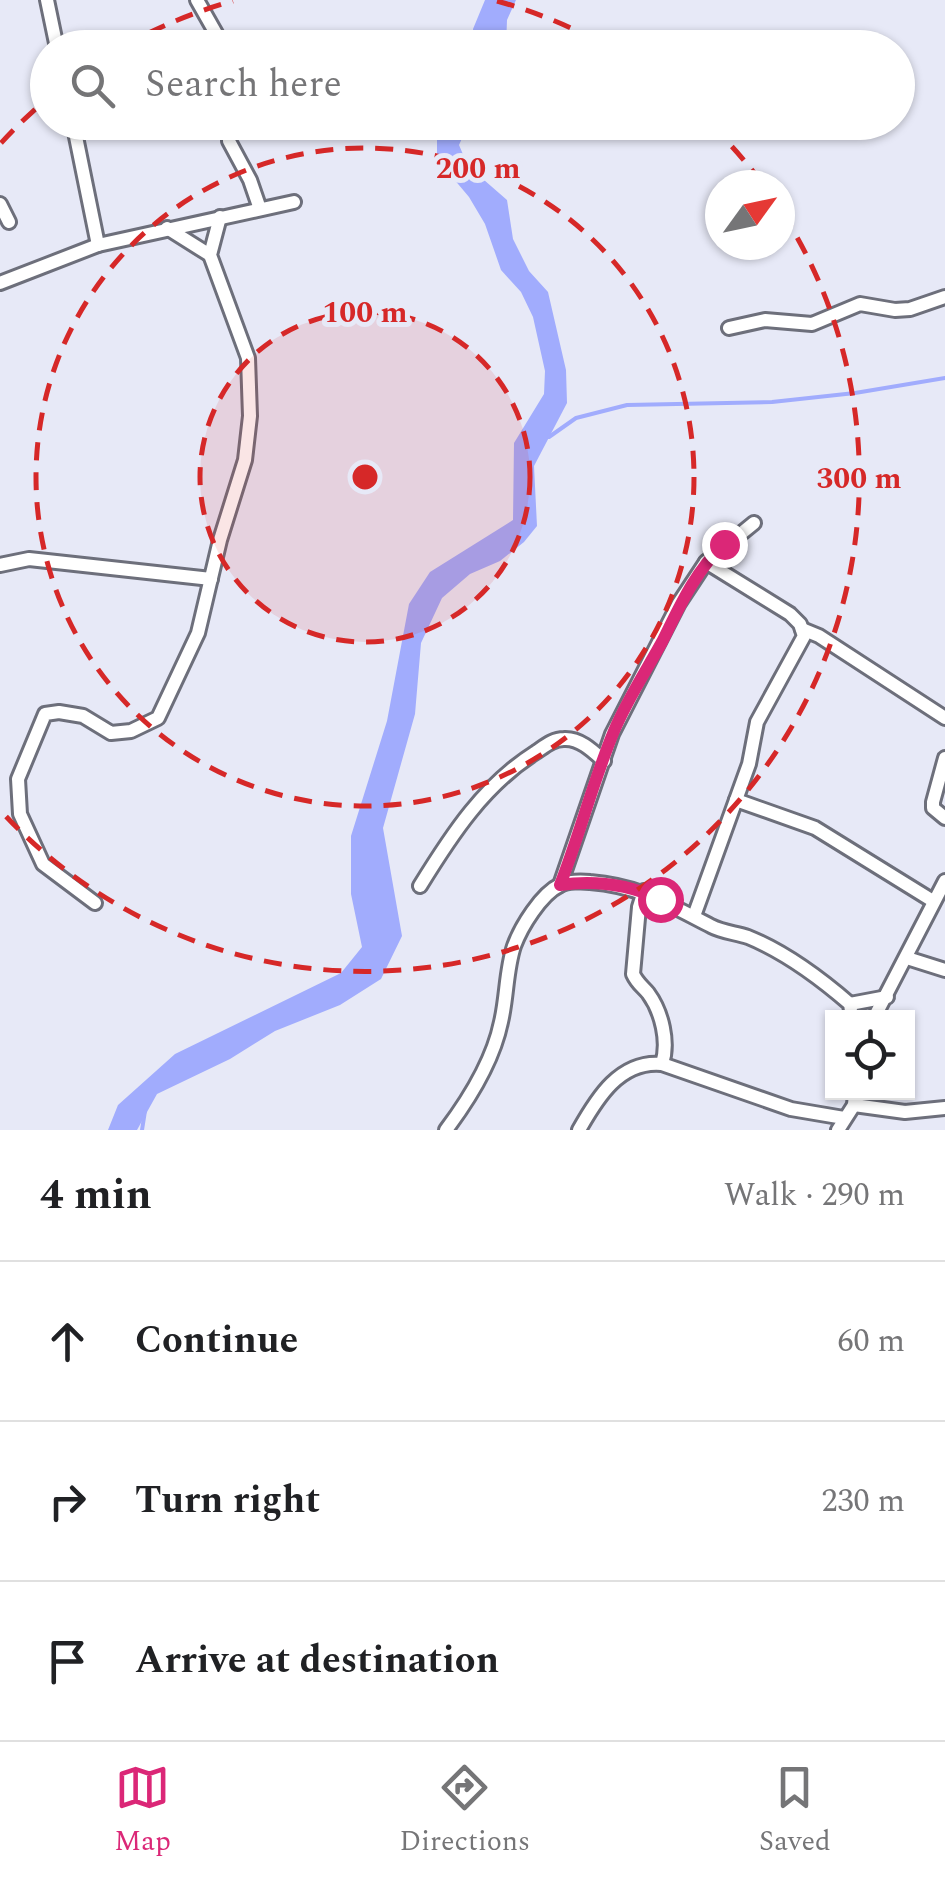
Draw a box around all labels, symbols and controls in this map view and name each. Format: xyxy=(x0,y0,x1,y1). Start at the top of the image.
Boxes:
search box xyxy=(30,30,915,140)
text: Search here xyxy=(145,56,342,114)
icon: search xyxy=(65,58,120,113)
text: 200 m xyxy=(435,146,521,192)
north arrow xyxy=(705,170,795,260)
text: 100 m xyxy=(322,290,408,336)
text: 300 m xyxy=(816,456,902,502)
centre of rings xyxy=(347,459,383,495)
route end xyxy=(702,522,748,568)
route start xyxy=(638,877,684,923)
map controls xyxy=(825,1010,915,1100)
button: locate xyxy=(825,1010,915,1100)
text: 4 min xyxy=(40,1164,152,1227)
text: Walk · 290 m xyxy=(724,1171,905,1220)
text: Continue xyxy=(135,1312,298,1370)
icon: ahead xyxy=(40,1314,95,1369)
text: 60 m xyxy=(837,1317,905,1366)
text: Turn right xyxy=(135,1472,320,1530)
icon: right xyxy=(40,1474,95,1529)
text: 230 m xyxy=(821,1477,905,1526)
text: Arrive at destination xyxy=(135,1632,499,1690)
icon: arrive xyxy=(40,1634,95,1689)
tab: Map xyxy=(114,1760,171,1863)
tab: Directions xyxy=(399,1760,530,1863)
tab: Saved xyxy=(759,1760,831,1863)

